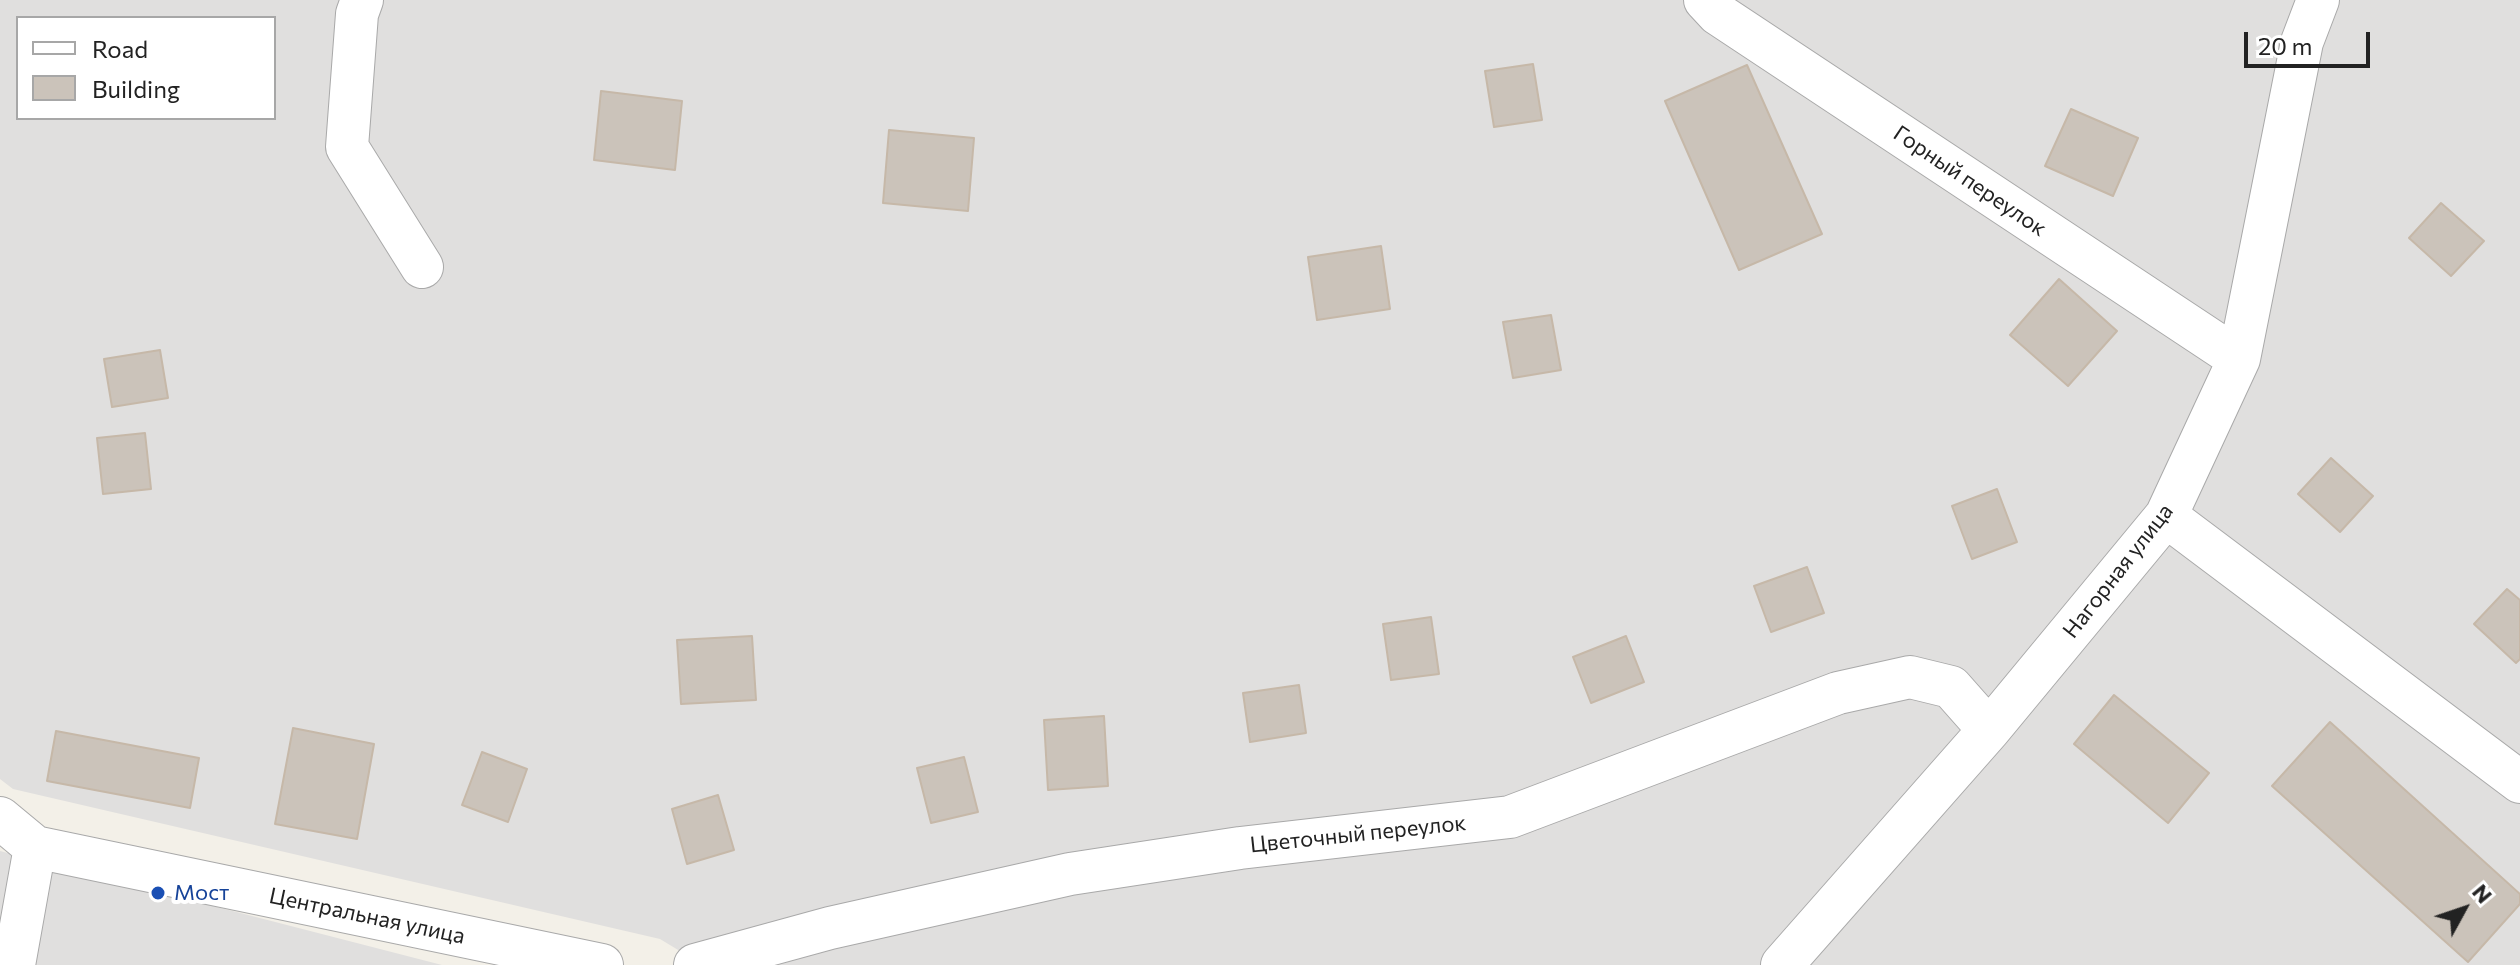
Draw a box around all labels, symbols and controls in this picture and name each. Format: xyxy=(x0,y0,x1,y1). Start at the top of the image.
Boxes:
legend xyxy=(16,16,276,120)
scale bar xyxy=(2248,16,2374,66)
text: 20 m xyxy=(2258,31,2312,60)
text: Road xyxy=(92,34,148,63)
text: Building xyxy=(92,74,180,103)
street label: Горный переулок xyxy=(1889,120,2051,242)
street label: Нагорная улица xyxy=(2057,499,2179,643)
street label: Цветочный переулок xyxy=(1249,810,1467,858)
north arrow xyxy=(2424,869,2504,949)
text: N xyxy=(2467,878,2498,908)
place label: Мост xyxy=(174,880,229,906)
street label: Центральная улица xyxy=(267,882,467,950)
marker: Мост xyxy=(149,884,167,902)

